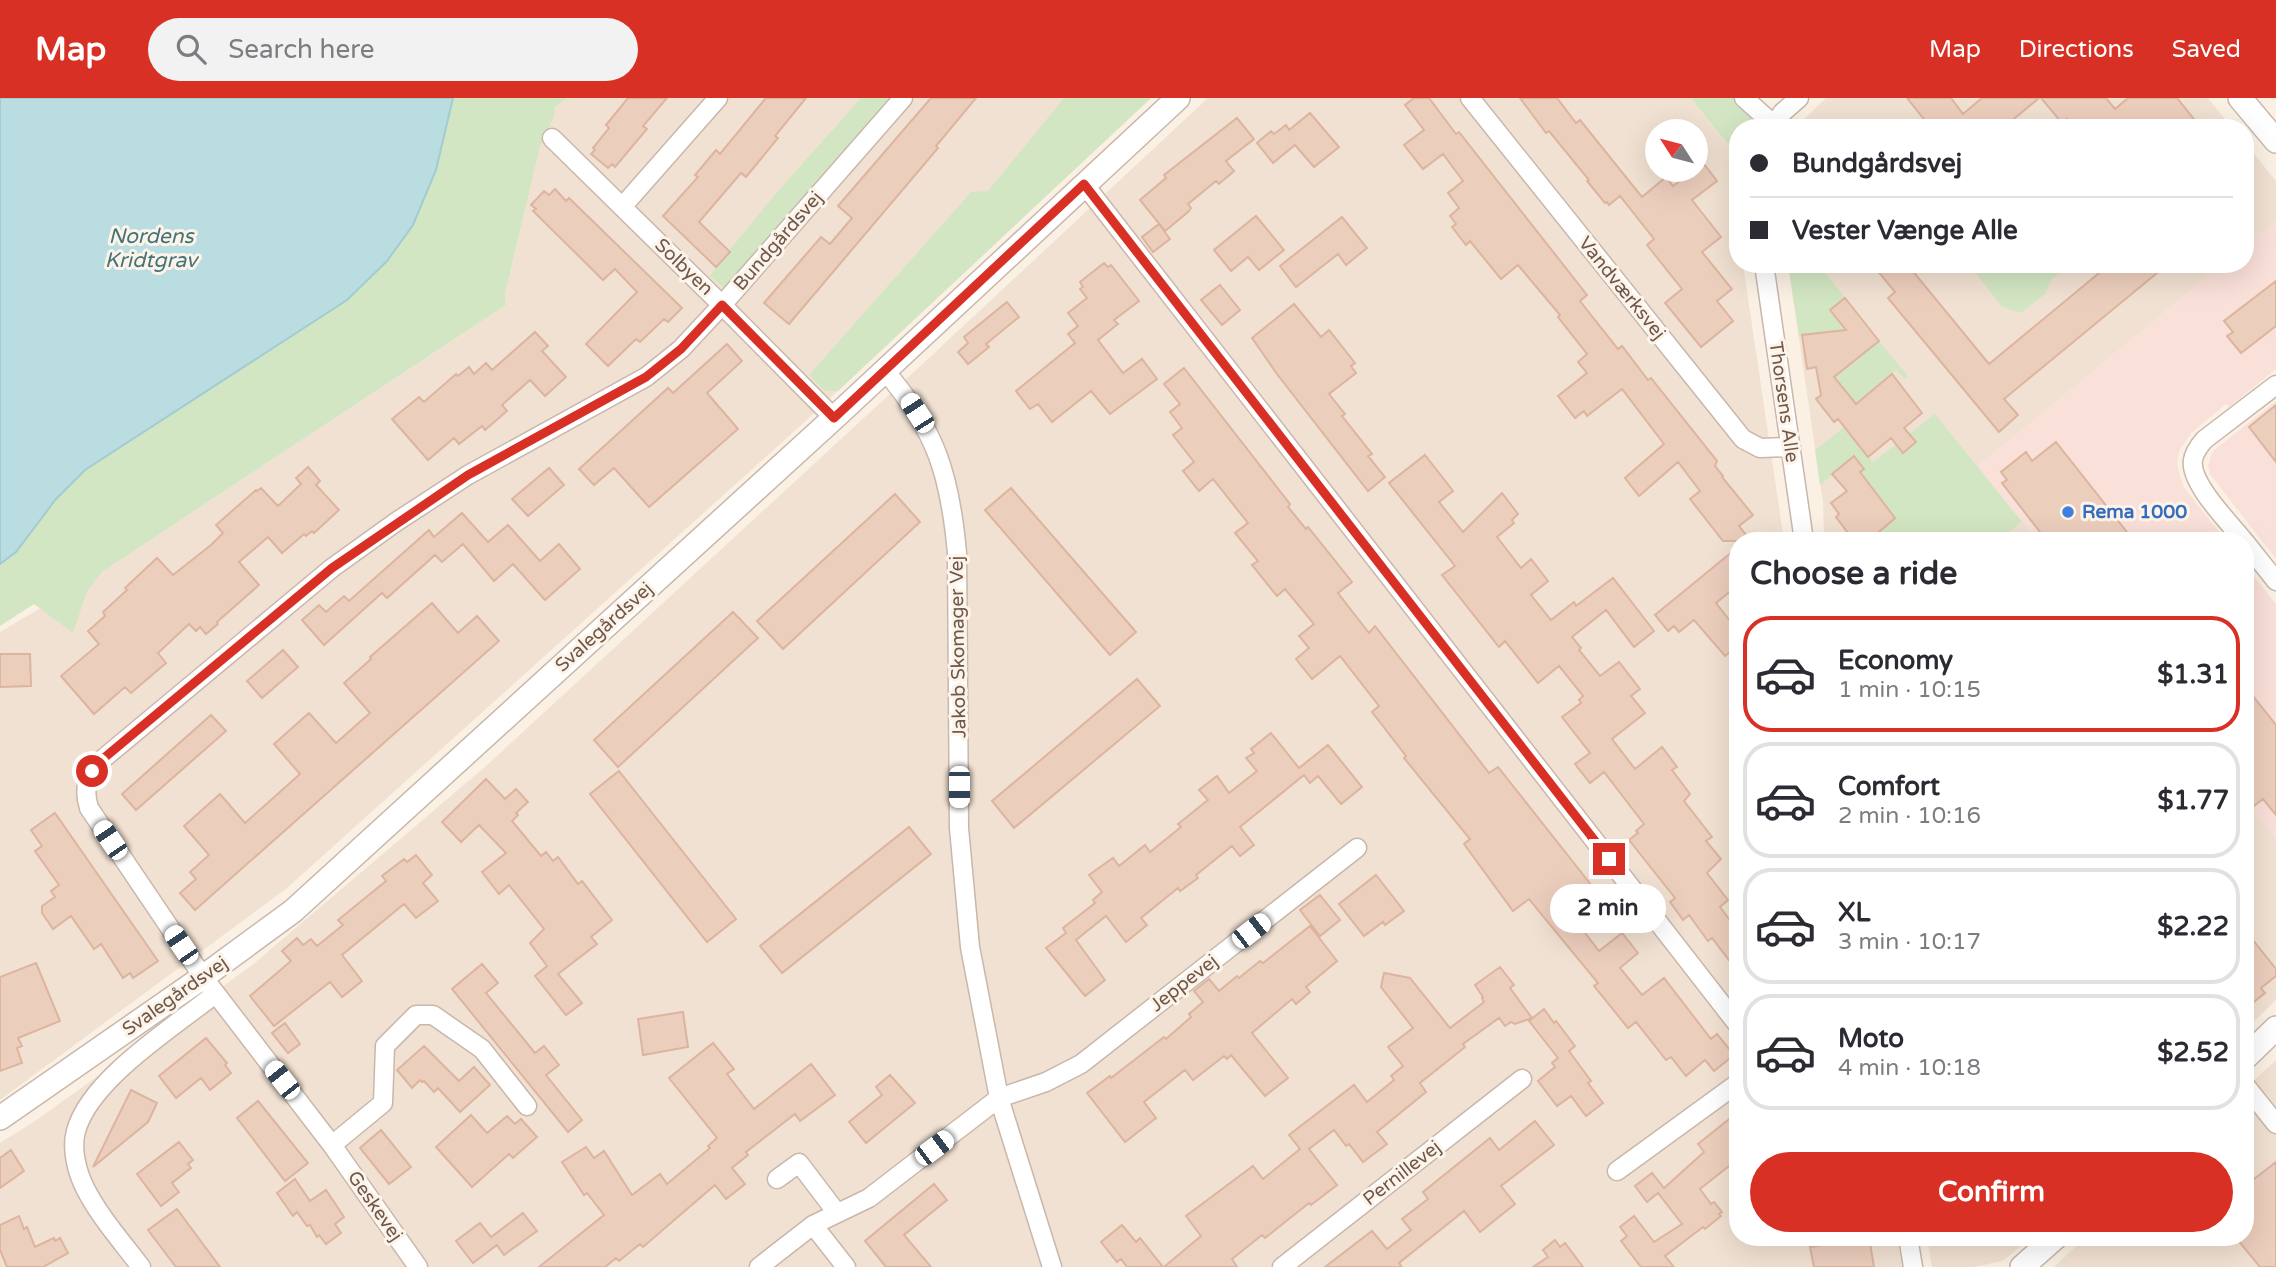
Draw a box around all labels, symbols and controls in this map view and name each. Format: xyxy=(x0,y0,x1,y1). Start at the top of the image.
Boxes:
search box xyxy=(148,18,638,81)
text: Map xyxy=(35,30,106,69)
icon: search xyxy=(172,30,210,68)
text: Search here xyxy=(228,34,374,65)
text: Map xyxy=(1929,35,1981,64)
text: Directions xyxy=(2019,35,2134,64)
text: Saved xyxy=(2172,35,2241,64)
north arrow xyxy=(1645,119,1708,182)
map controls xyxy=(1645,119,1708,182)
text: Bundgårdsvej xyxy=(1792,148,1962,179)
street label: Bundgårdsvej xyxy=(729,187,827,295)
text: Vester Vænge Alle xyxy=(1792,215,2018,246)
water label: Nordens Kridtgrav xyxy=(105,224,200,273)
street label: Vandværksvej xyxy=(1574,232,1670,344)
street label: Solbyen xyxy=(650,234,718,300)
street label: Thorsens Alle xyxy=(1765,340,1803,464)
car xyxy=(897,390,938,436)
place label: Rema 1000 xyxy=(2082,501,2187,523)
marker: Rema 1000 xyxy=(2060,504,2076,520)
text: Choose a ride xyxy=(1750,555,1957,593)
street label: Jakob Skomager Vej xyxy=(945,556,971,738)
street label: Svalegårdsvej xyxy=(551,578,657,676)
icon: car xyxy=(1754,643,1817,706)
text: Economy xyxy=(1838,645,1953,676)
text: $1.31 xyxy=(2157,659,2229,690)
text: 1 min · 10:15 xyxy=(1838,676,1981,704)
route start xyxy=(76,755,108,787)
car xyxy=(949,766,970,808)
icon: car xyxy=(1754,769,1817,832)
text: Comfort xyxy=(1838,771,1940,802)
text: $1.77 xyxy=(2157,785,2229,816)
text: 2 min · 10:16 xyxy=(1838,802,1981,830)
car xyxy=(90,817,131,863)
route end xyxy=(1593,843,1625,875)
callout: 2 min xyxy=(1551,884,1667,932)
text: 2 min xyxy=(1577,894,1639,922)
icon: car xyxy=(1754,895,1817,958)
text: XL xyxy=(1838,897,1870,928)
car xyxy=(1228,910,1275,952)
text: $2.22 xyxy=(2157,911,2229,942)
car xyxy=(161,922,202,968)
text: 3 min · 10:17 xyxy=(1838,928,1981,956)
street label: Jeppevej xyxy=(1146,950,1222,1016)
street label: Svalegårdsvej xyxy=(118,952,232,1040)
icon: car xyxy=(1754,1021,1817,1084)
text: Moto xyxy=(1838,1023,1904,1054)
text: $2.52 xyxy=(2157,1037,2229,1068)
text: 4 min · 10:18 xyxy=(1838,1054,1981,1082)
car xyxy=(261,1057,304,1103)
car xyxy=(911,1127,958,1169)
street label: Pernillevej xyxy=(1359,1136,1445,1210)
button: Confirm xyxy=(1750,1152,2233,1232)
street label: Geskevej xyxy=(343,1167,407,1245)

